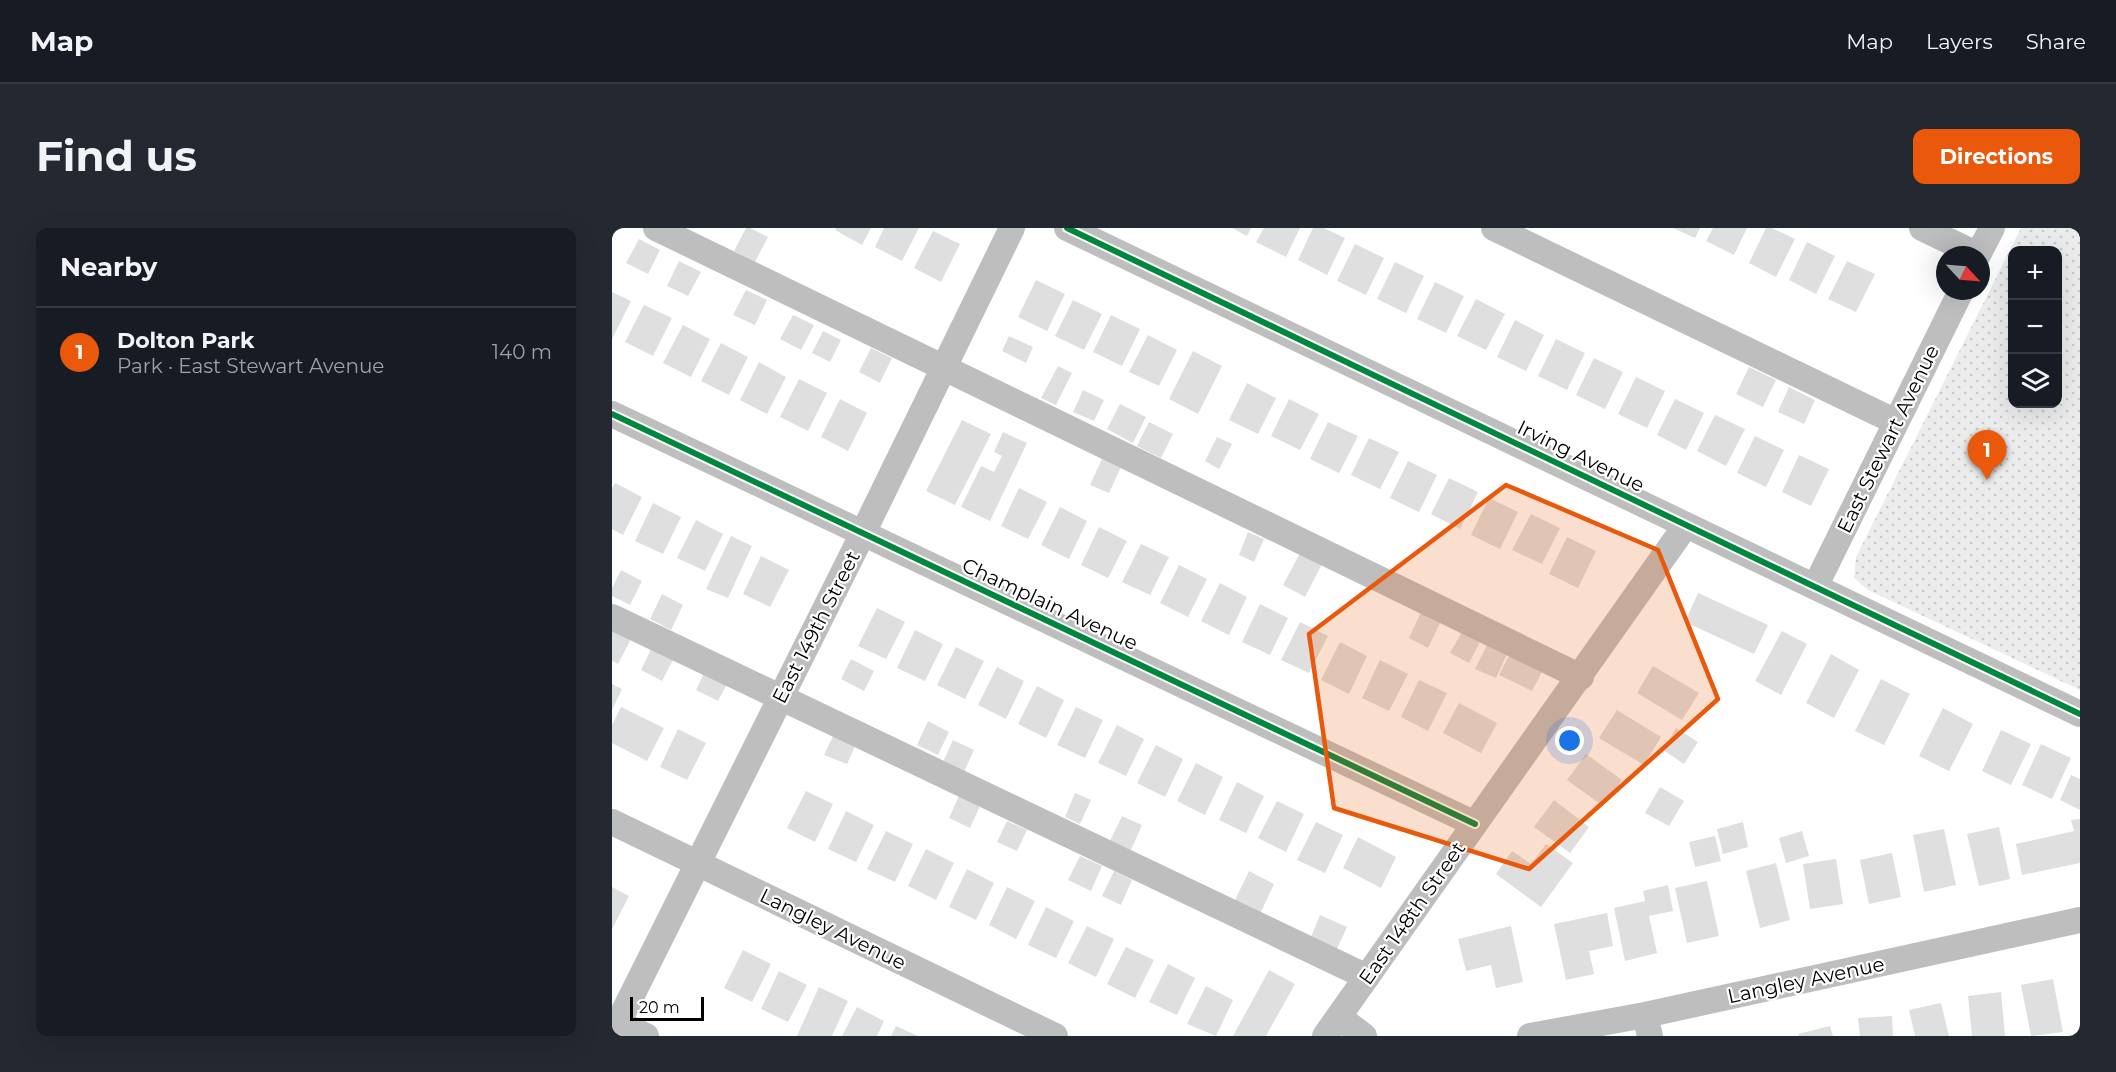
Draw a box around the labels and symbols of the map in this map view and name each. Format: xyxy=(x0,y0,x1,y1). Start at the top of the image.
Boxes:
north arrow xyxy=(1936,246,1990,300)
street label: East Stewart Avenue xyxy=(1832,341,1944,537)
street label: Irving Avenue xyxy=(1513,415,1649,497)
pin: 1 xyxy=(1968,430,2006,480)
street label: East 149th Street xyxy=(767,547,865,707)
street label: Champlain Avenue xyxy=(958,553,1142,655)
your location xyxy=(1555,726,1584,755)
street label: East 148th Street xyxy=(1354,837,1470,989)
street label: Langley Avenue xyxy=(756,883,910,975)
street label: Langley Avenue xyxy=(1725,952,1887,1008)
scale bar xyxy=(630,994,704,1022)

